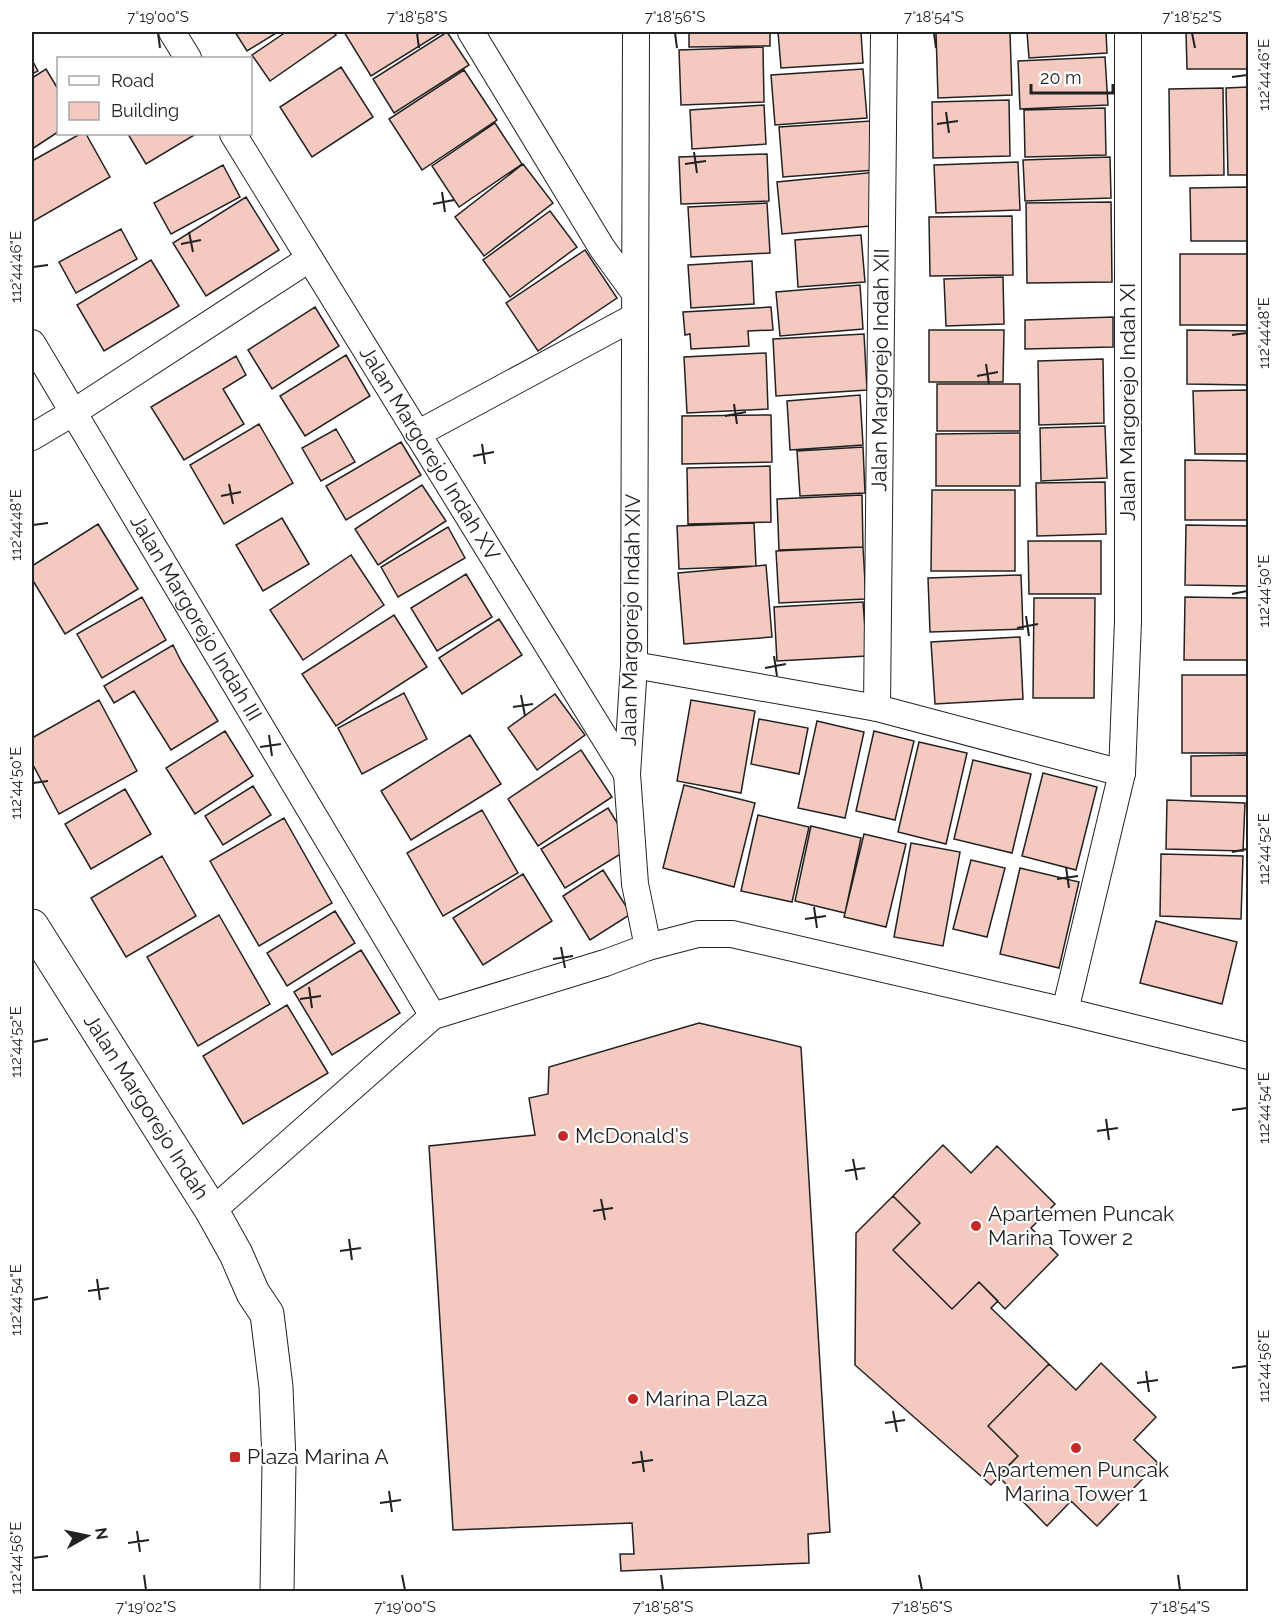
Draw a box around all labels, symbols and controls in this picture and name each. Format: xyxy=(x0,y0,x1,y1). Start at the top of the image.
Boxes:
text: 7°19'00"S xyxy=(127,8,189,26)
text: 7°18'58"S xyxy=(387,8,447,26)
text: 7°18'56"S xyxy=(645,8,705,26)
text: 7°18'54"S xyxy=(904,8,964,26)
text: 7°18'52"S xyxy=(1162,8,1222,26)
text: 112°44'46"E xyxy=(1255,39,1273,111)
legend xyxy=(57,57,252,135)
scale bar xyxy=(1031,57,1114,95)
text: 20 m xyxy=(1040,67,1082,88)
text: Road xyxy=(111,70,154,91)
text: Building xyxy=(111,100,179,121)
text: 112°44'46"E xyxy=(7,231,25,303)
street label: Jalan Margorejo Indah XII xyxy=(866,248,894,492)
street label: Jalan Margorejo Indah XI xyxy=(1115,283,1140,521)
text: 112°44'48"E xyxy=(1255,297,1273,369)
street label: Jalan Margorejo Indah XV xyxy=(355,341,506,565)
text: 112°44'48"E xyxy=(7,489,25,561)
street label: Jalan Margorejo Indah XIV xyxy=(616,494,645,746)
street label: Jalan Margorejo Indah III xyxy=(125,510,267,725)
text: 112°44'50"E xyxy=(1255,555,1273,627)
text: 112°44'50"E xyxy=(7,747,25,819)
text: 112°44'52"E xyxy=(1255,813,1273,885)
text: 112°44'52"E xyxy=(7,1006,25,1078)
street label: Jalan Margorejo Indah xyxy=(79,1009,215,1204)
text: 112°44'54"E xyxy=(1255,1072,1273,1144)
place label: McDonald's xyxy=(575,1123,689,1148)
marker: McDonald's xyxy=(556,1129,570,1143)
place label: Apartemen Puncak Marina Tower 2 xyxy=(988,1201,1174,1250)
marker: Apartemen Puncak Marina Tower 2 xyxy=(969,1219,983,1233)
text: 112°44'54"E xyxy=(7,1264,25,1336)
text: 112°44'56"E xyxy=(1255,1330,1273,1402)
place label: Marina Plaza xyxy=(645,1386,768,1411)
marker: Marina Plaza xyxy=(626,1392,640,1406)
marker: Apartemen Puncak Marina Tower 1 xyxy=(1069,1441,1083,1455)
place label: Plaza Marina A xyxy=(247,1444,389,1469)
marker: Plaza Marina A xyxy=(228,1450,242,1464)
place label: Apartemen Puncak Marina Tower 1 xyxy=(983,1457,1169,1506)
north arrow xyxy=(57,1506,117,1566)
text: 112°44'56"E xyxy=(7,1522,25,1594)
text: N xyxy=(91,1526,112,1541)
text: 7°19'02"S xyxy=(116,1598,176,1616)
text: 7°19'00"S xyxy=(374,1598,436,1616)
text: 7°18'58"S xyxy=(633,1598,693,1616)
text: 7°18'56"S xyxy=(892,1598,952,1616)
text: 7°18'54"S xyxy=(1150,1598,1210,1616)

